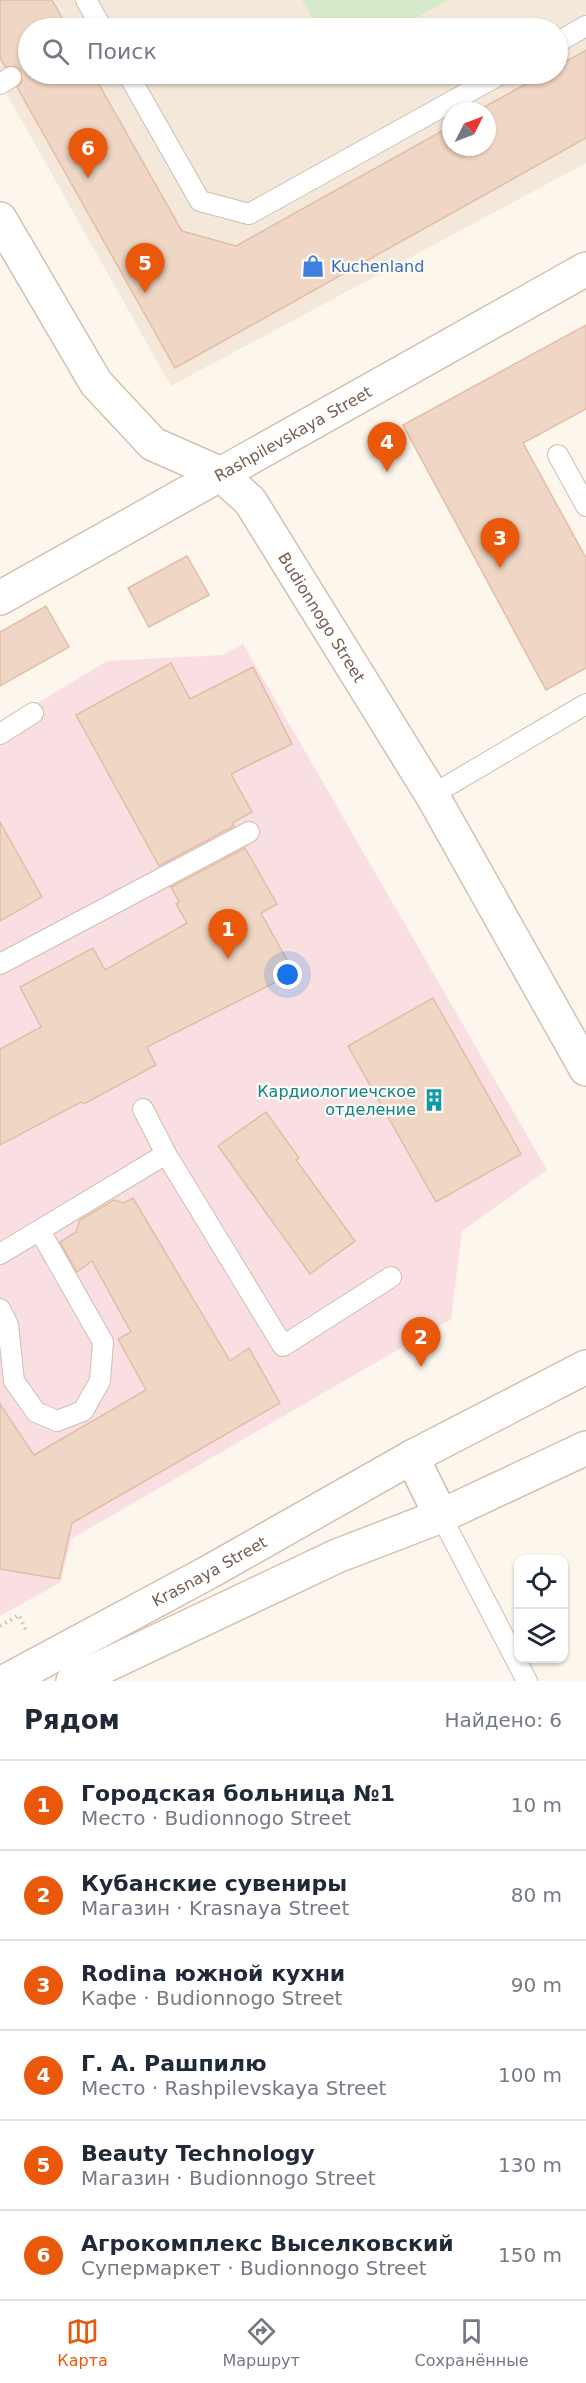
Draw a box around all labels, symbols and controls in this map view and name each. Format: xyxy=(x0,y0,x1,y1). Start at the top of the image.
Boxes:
search box xyxy=(18,18,568,84)
icon: search xyxy=(39,35,72,68)
text: Поиск xyxy=(87,39,157,64)
north arrow xyxy=(442,102,496,156)
pin: 6 xyxy=(68,128,107,178)
pin: 5 xyxy=(126,244,164,293)
shop icon: Kuchenland xyxy=(300,253,326,279)
place label: Kuchenland xyxy=(331,257,424,276)
street label: Rashpilevskaya Street xyxy=(211,382,375,486)
pin: 4 xyxy=(368,422,406,472)
pin: 3 xyxy=(480,518,520,568)
street label: Budionnogo Street xyxy=(274,549,369,686)
pin: 1 xyxy=(208,910,248,959)
your location xyxy=(273,960,302,989)
place label: Кардиологиечское отделение xyxy=(257,1082,416,1119)
building icon: Кардиологиечское отделение xyxy=(421,1087,447,1113)
pin: 2 xyxy=(402,1318,440,1367)
street label: Krasnaya Street xyxy=(149,1532,270,1611)
map controls xyxy=(514,1555,568,1663)
button: locate xyxy=(514,1555,568,1609)
button: layers xyxy=(514,1609,568,1663)
text: Рядом xyxy=(24,1705,120,1735)
text: Найдено: 6 xyxy=(444,1708,562,1732)
text: Городская больница №1 xyxy=(81,1781,395,1806)
text: 1 xyxy=(37,1793,50,1817)
text: 10 m xyxy=(511,1793,562,1817)
text: Место · Budionnogo Street xyxy=(81,1806,351,1830)
text: Кубанские сувениры xyxy=(81,1871,347,1896)
text: 2 xyxy=(37,1883,50,1907)
text: 80 m xyxy=(511,1883,562,1907)
text: Магазин · Krasnaya Street xyxy=(81,1896,349,1920)
text: Rodina южной кухни xyxy=(81,1961,345,1986)
text: 3 xyxy=(37,1973,50,1997)
text: 90 m xyxy=(511,1973,562,1997)
text: Кафе · Budionnogo Street xyxy=(81,1986,342,2010)
text: Г. А. Рашпилю xyxy=(81,2051,267,2076)
text: 4 xyxy=(37,2063,50,2087)
text: 100 m xyxy=(498,2063,562,2087)
text: Место · Rashpilevskaya Street xyxy=(81,2076,386,2100)
text: Beauty Technology xyxy=(81,2141,315,2166)
text: 5 xyxy=(37,2153,50,2177)
text: 130 m xyxy=(498,2153,562,2177)
text: Магазин · Budionnogo Street xyxy=(81,2166,376,2190)
text: Агрокомплекс Выселковский xyxy=(81,2231,454,2256)
text: 6 xyxy=(37,2243,50,2267)
text: 150 m xyxy=(498,2243,562,2267)
text: Супермаркет · Budionnogo Street xyxy=(81,2256,427,2280)
tab: Карта xyxy=(57,2315,108,2370)
tab: Маршрут xyxy=(222,2315,300,2370)
tab: Сохранённые xyxy=(415,2315,529,2370)

